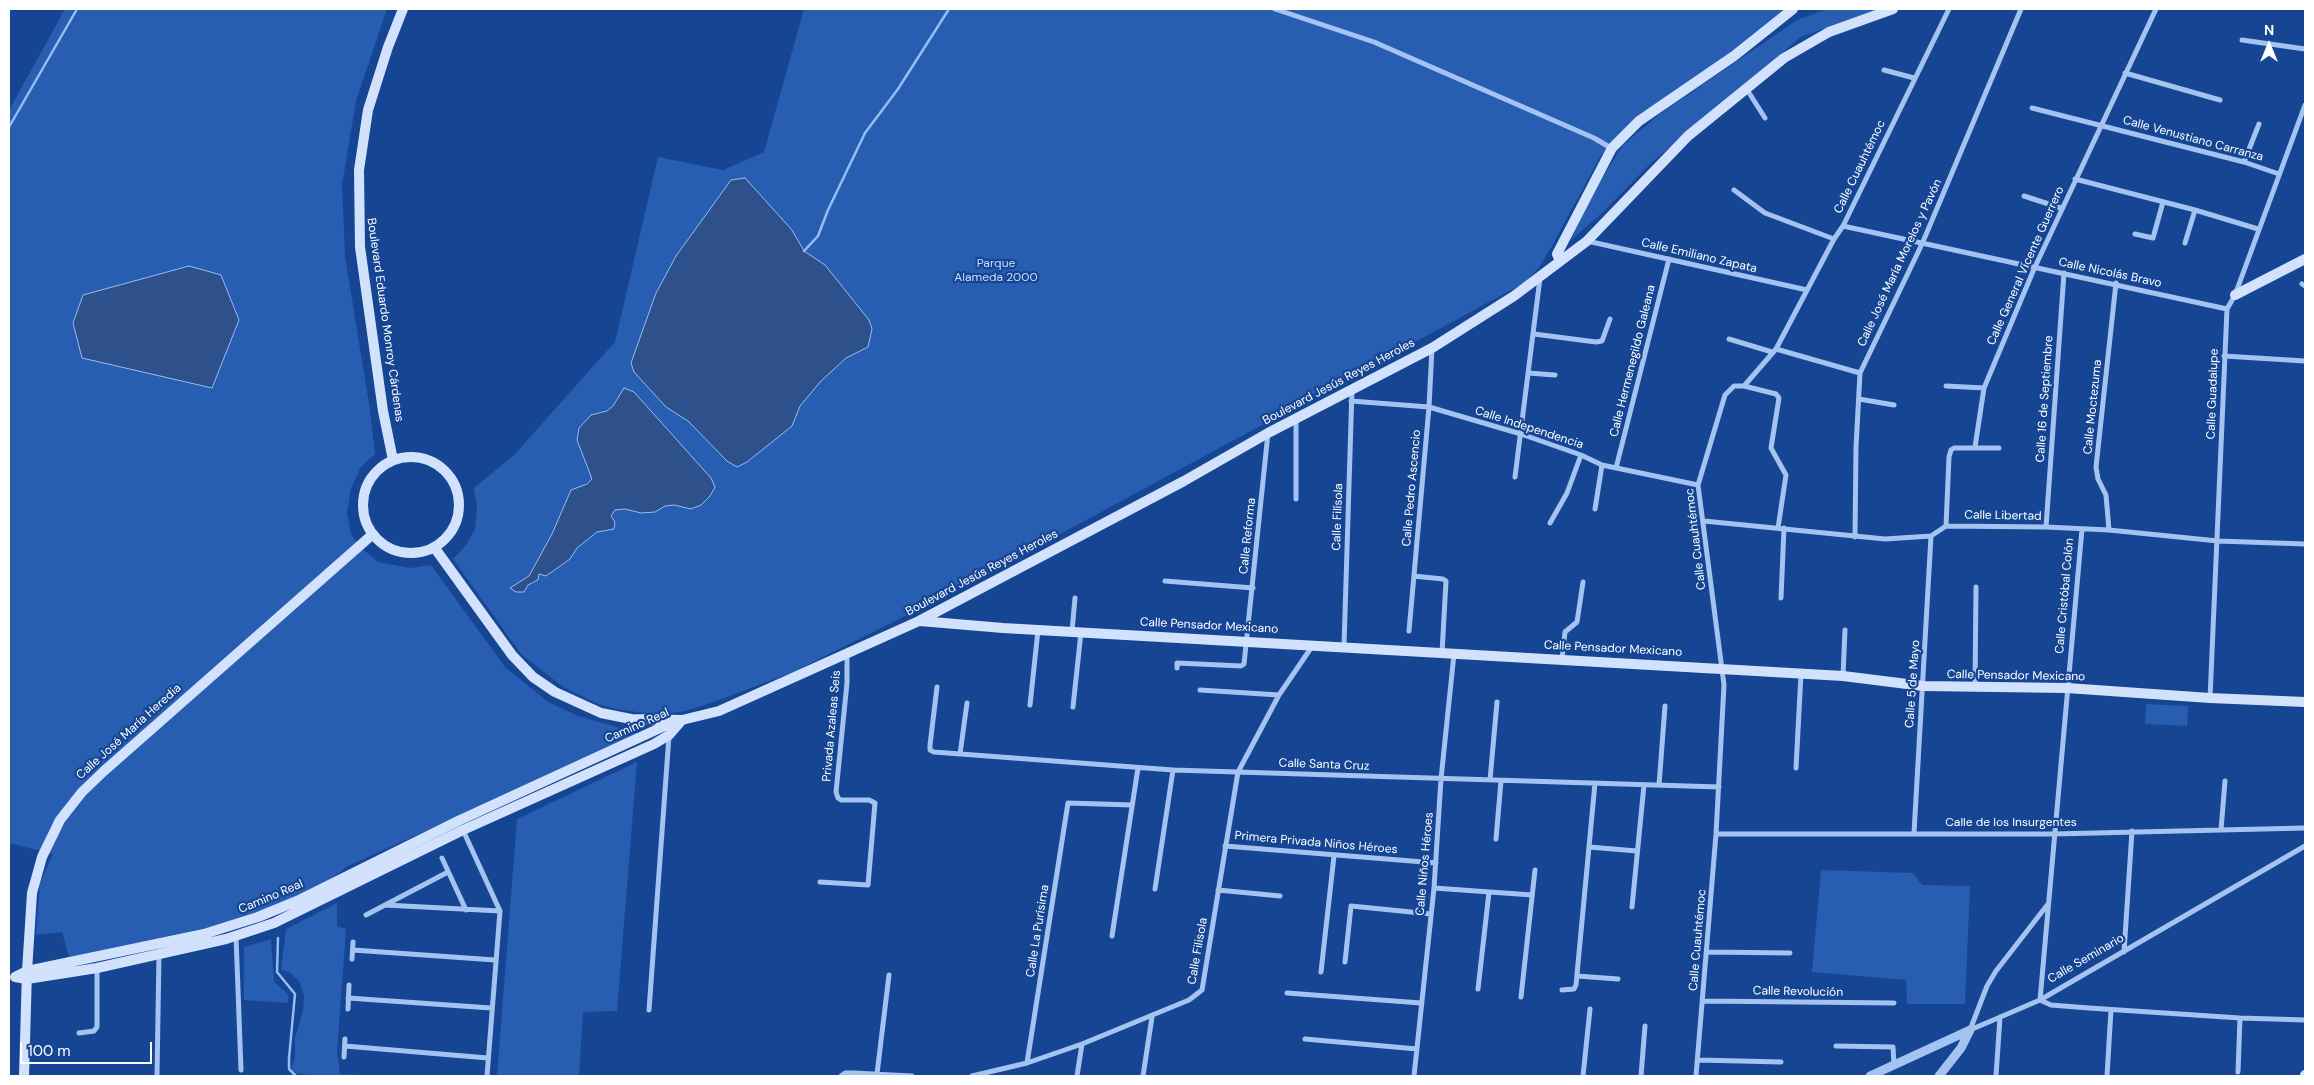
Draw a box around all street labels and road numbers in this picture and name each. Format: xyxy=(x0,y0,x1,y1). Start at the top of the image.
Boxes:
street label: Calle Venustiano Carranza xyxy=(2121,113,2265,165)
street label: Calle Cuauhtémoc xyxy=(1831,118,1889,216)
street label: Calle José María Morelos y Pavón xyxy=(1855,177,1945,349)
street label: Calle General Vicente Guerrero xyxy=(1984,184,2068,348)
street label: Boulevard Eduardo Monroy Cárdenas xyxy=(364,217,406,423)
street label: Calle Emiliano Zapata xyxy=(1640,236,1758,276)
street label: Calle Nicolás Bravo xyxy=(2057,255,2163,291)
street label: Calle Hermenegildo Galeana xyxy=(1607,283,1659,439)
street label: Calle 16 de Septiembre xyxy=(2033,335,2057,463)
street label: Boulevard Jesús Reyes Heroles xyxy=(1260,336,1418,428)
street label: Calle Guadalupe xyxy=(2204,348,2222,440)
street label: Calle Moctezuma xyxy=(2081,359,2105,455)
street label: Calle Independencia xyxy=(1473,404,1585,452)
street label: Calle Pedro Ascencio xyxy=(1400,429,1424,547)
street label: Calle Filísola xyxy=(1330,483,1346,551)
street label: Calle Cuauhtémoc xyxy=(1683,487,1709,591)
street label: Calle Reforma xyxy=(1237,497,1259,575)
street label: Calle Libertad xyxy=(1964,508,2042,524)
street label: Boulevard Jesús Reyes Heroles xyxy=(903,527,1061,619)
street label: Calle Cristóbal Colón xyxy=(2053,538,2077,654)
street label: Calle Pensador Mexicano xyxy=(1139,615,1279,637)
street label: Calle Pensador Mexicano xyxy=(1543,638,1683,660)
street label: Calle 5 de Mayo xyxy=(1903,640,1923,728)
street label: Calle Pensador Mexicano xyxy=(1947,668,2085,684)
street label: Privada Azaleas Seis xyxy=(820,670,844,782)
street label: Calle José María Heredia xyxy=(74,681,184,783)
street label: Camino Real xyxy=(603,705,671,747)
street label: Calle Santa Cruz xyxy=(1278,756,1370,774)
street label: Calle Niños Héroes xyxy=(1413,812,1437,916)
street label: Calle de los Insurgentes xyxy=(1945,816,2077,830)
street label: Primera Privada Niños Héroes xyxy=(1234,829,1398,857)
street label: Camino Real xyxy=(237,877,305,917)
street label: Calle La Purísima xyxy=(1024,884,1052,978)
street label: Calle Cuauhtémoc xyxy=(1686,888,1710,992)
street label: Calle Filisola xyxy=(1185,916,1211,986)
street label: Calle Seminario xyxy=(2045,931,2127,987)
street label: Calle Revolución xyxy=(1753,984,1843,1000)

